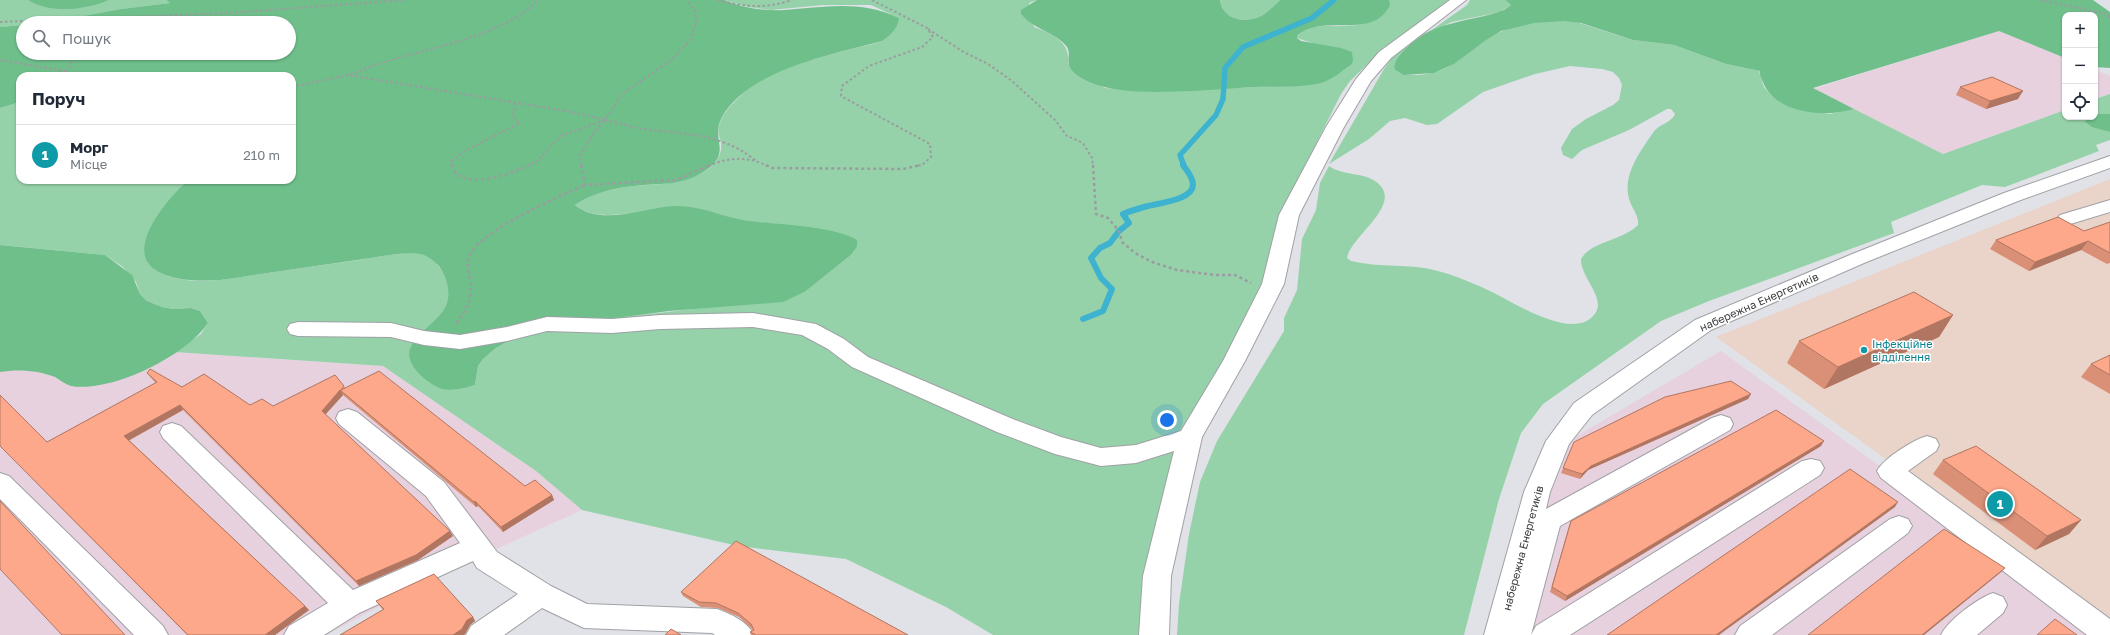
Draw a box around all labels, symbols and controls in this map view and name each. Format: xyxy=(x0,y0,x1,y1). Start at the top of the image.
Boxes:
map controls xyxy=(2062,12,2098,120)
button: + xyxy=(2062,12,2098,48)
search box xyxy=(16,16,296,60)
icon: search xyxy=(30,27,52,49)
text: Пошук xyxy=(62,29,111,47)
button: − xyxy=(2062,48,2098,84)
button: locate xyxy=(2062,84,2098,120)
text: Поруч xyxy=(32,88,85,109)
text: Морг xyxy=(70,138,108,156)
text: 1 xyxy=(42,147,48,163)
text: 210 m xyxy=(243,147,280,163)
text: Місце xyxy=(70,156,107,172)
street label: набережна Енергетиків xyxy=(1697,269,1820,334)
place label: Інфекційне відділення xyxy=(1872,337,1933,363)
marker: Інфекційне відділення xyxy=(1859,345,1869,355)
your location xyxy=(1157,410,1177,430)
street label: набережна Енергетиків xyxy=(1500,484,1545,612)
pin: 1 xyxy=(1987,489,2013,519)

